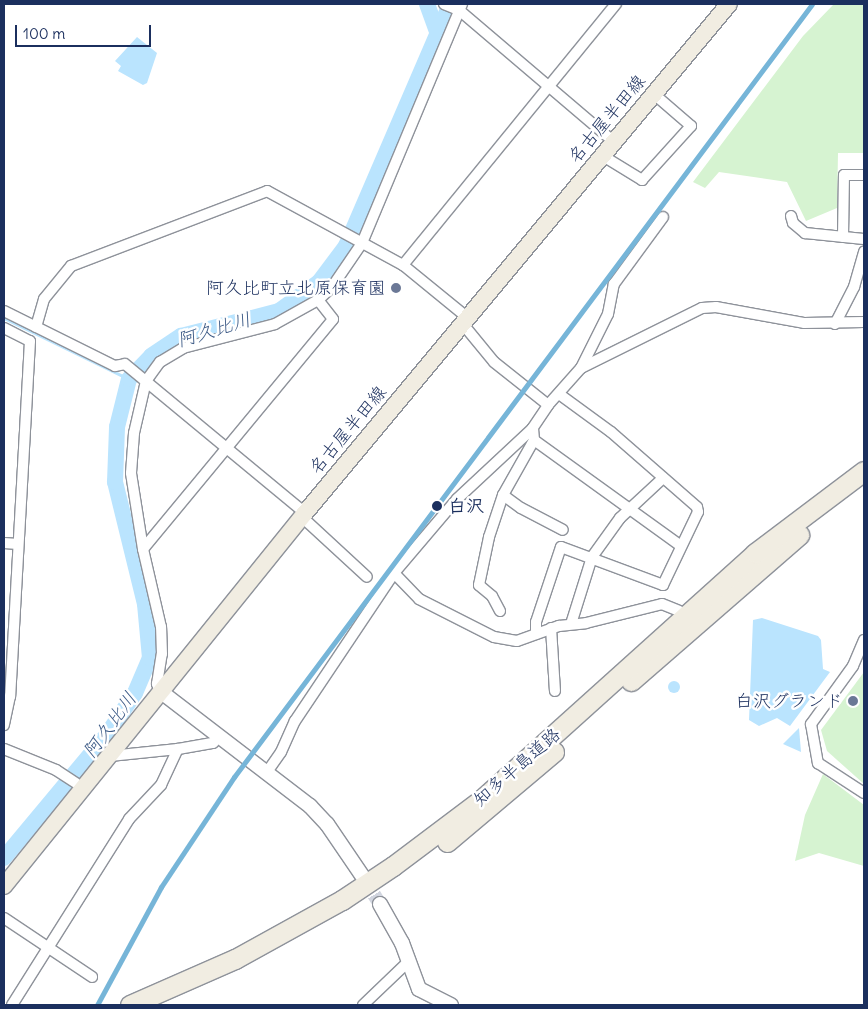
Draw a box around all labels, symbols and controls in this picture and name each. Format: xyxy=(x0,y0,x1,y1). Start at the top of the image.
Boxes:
scale bar xyxy=(18,15,154,47)
text: 100 m xyxy=(23,24,65,43)
street label: 名古屋半田線 xyxy=(564,71,650,167)
place label: 阿久比町立北原保育園 xyxy=(206,277,386,299)
marker: 阿久比町立北原保育園 xyxy=(390,282,402,294)
water label: 阿久比川 xyxy=(174,308,254,352)
street label: 名古屋半田線 xyxy=(305,382,391,478)
place label: 白沢 xyxy=(448,495,484,517)
marker: 白沢 xyxy=(430,499,444,513)
water label: 阿久比川 xyxy=(78,688,142,762)
place label: 白沢グランド xyxy=(735,690,843,712)
marker: 白沢グランド xyxy=(847,695,859,707)
street label: 知多半島道路 xyxy=(469,723,565,811)

